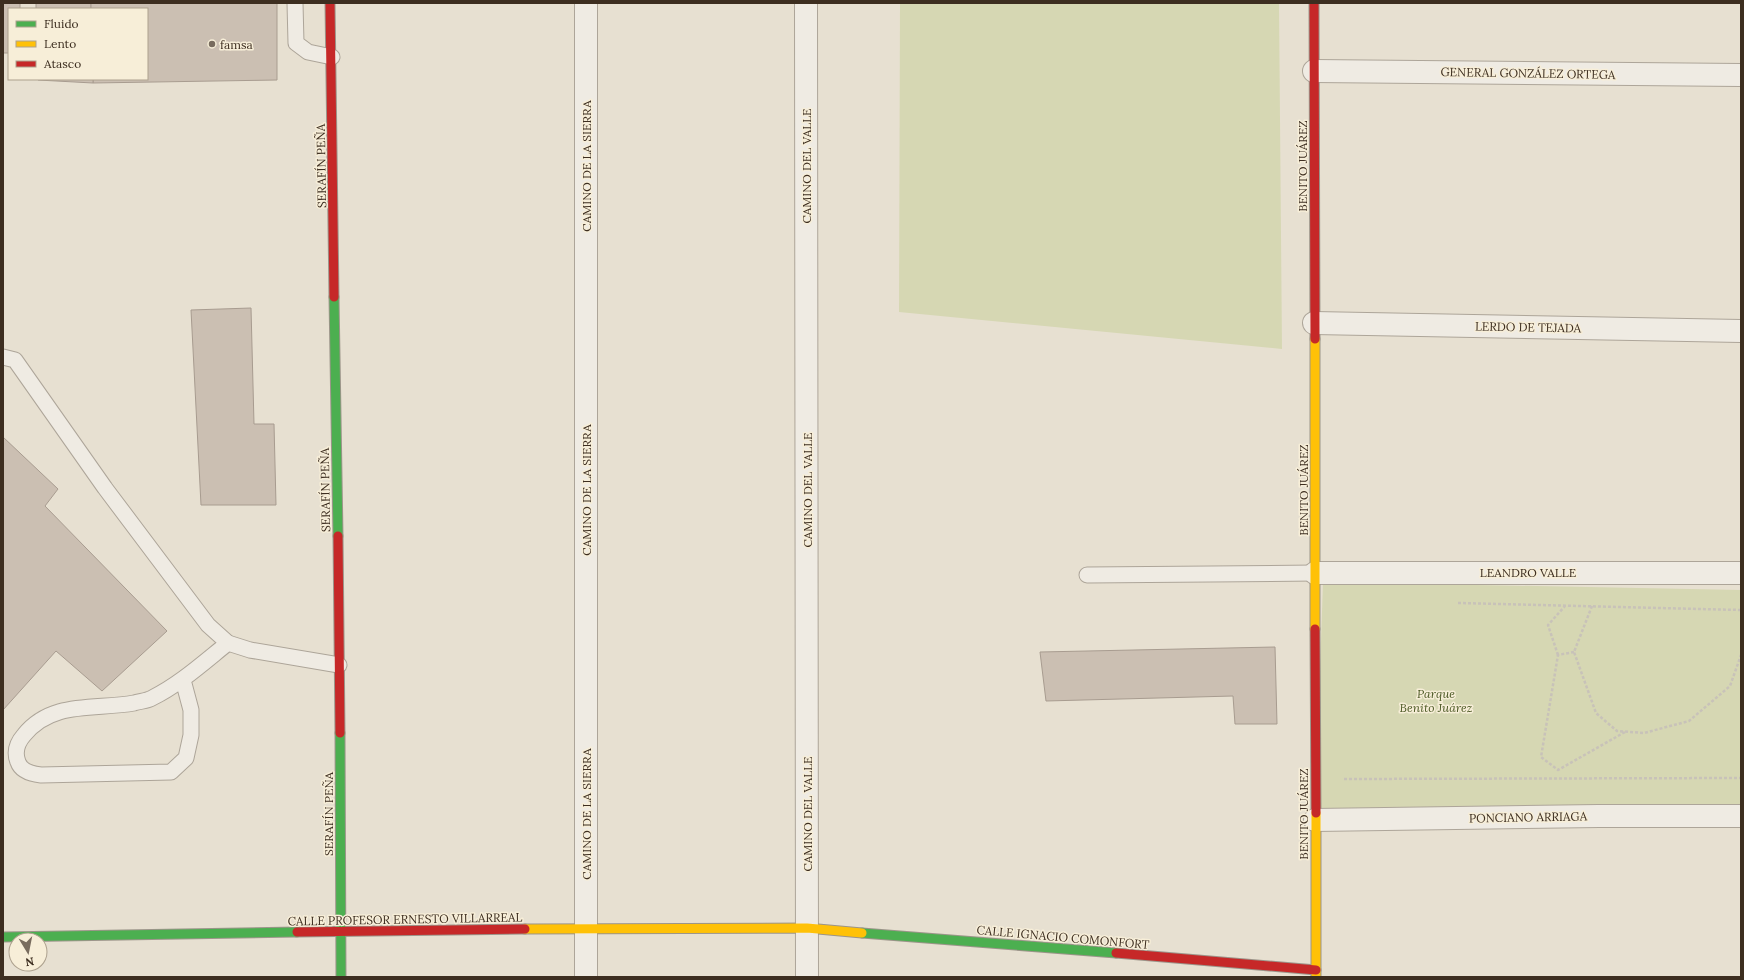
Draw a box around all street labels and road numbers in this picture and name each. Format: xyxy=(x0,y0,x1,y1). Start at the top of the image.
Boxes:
street label: GENERAL GONZÁLEZ ORTEGA xyxy=(1440,64,1616,82)
street label: CAMINO DE LA SIERRA xyxy=(579,100,594,232)
street label: CAMINO DEL VALLE xyxy=(799,108,814,224)
street label: BENITO JUÁREZ xyxy=(1295,120,1310,212)
street label: SERAFÍN PEÑA xyxy=(313,123,329,208)
street label: LERDO DE TEJADA xyxy=(1475,319,1582,335)
street label: CAMINO DE LA SIERRA xyxy=(579,424,594,556)
street label: CAMINO DEL VALLE xyxy=(800,432,815,548)
street label: BENITO JUÁREZ xyxy=(1296,444,1311,536)
street label: SERAFÍN PEÑA xyxy=(317,447,333,532)
street label: LEANDRO VALLE xyxy=(1480,565,1576,580)
street label: CAMINO DE LA SIERRA xyxy=(579,748,594,880)
street label: CAMINO DEL VALLE xyxy=(800,756,815,872)
street label: BENITO JUÁREZ xyxy=(1296,768,1311,860)
street label: SERAFÍN PEÑA xyxy=(321,771,336,856)
street label: PONCIANO ARRIAGA xyxy=(1469,808,1588,826)
street label: CALLE PROFESOR ERNESTO VILLARREAL xyxy=(288,909,522,929)
street label: CALLE IGNACIO COMONFORT xyxy=(976,922,1150,952)

